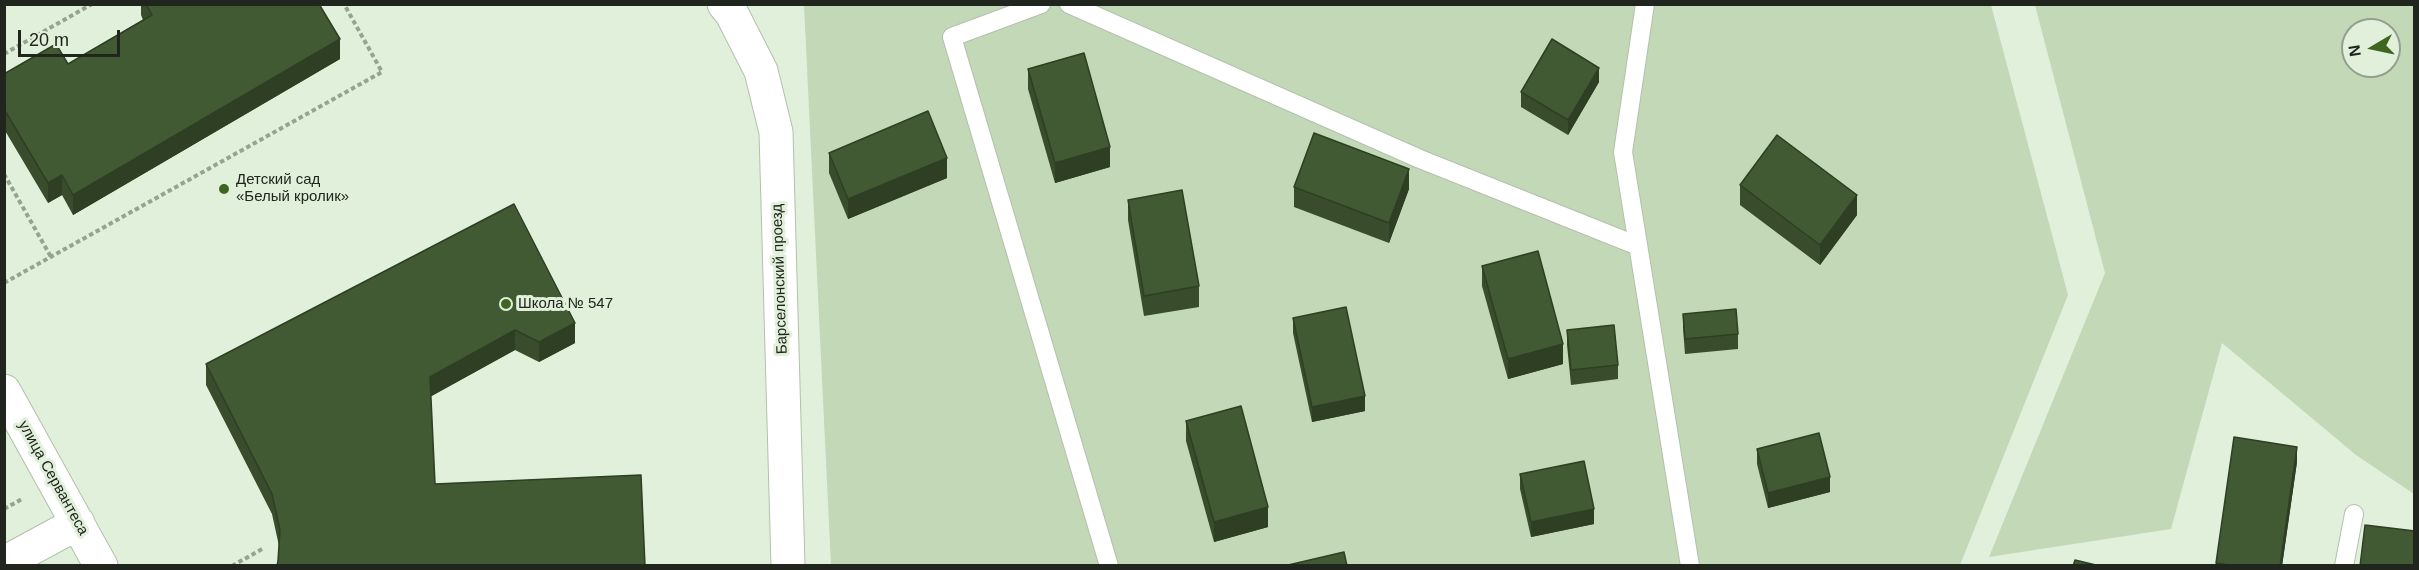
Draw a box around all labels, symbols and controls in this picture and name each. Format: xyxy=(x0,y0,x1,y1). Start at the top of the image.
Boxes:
scale bar xyxy=(21,18,123,56)
north arrow xyxy=(2341,18,2401,78)
text: 20 m xyxy=(29,30,69,50)
text: N xyxy=(2345,44,2364,58)
place label: Детский сад «Белый кролик» xyxy=(236,171,349,206)
marker: Детский сад «Белый кролик» xyxy=(217,182,231,196)
street label: Барселонский проезд xyxy=(768,203,792,355)
place label: Школа № 547 xyxy=(518,295,613,313)
marker: Школа № 547 xyxy=(499,297,513,311)
street label: улица Сервантеса xyxy=(14,418,92,538)

